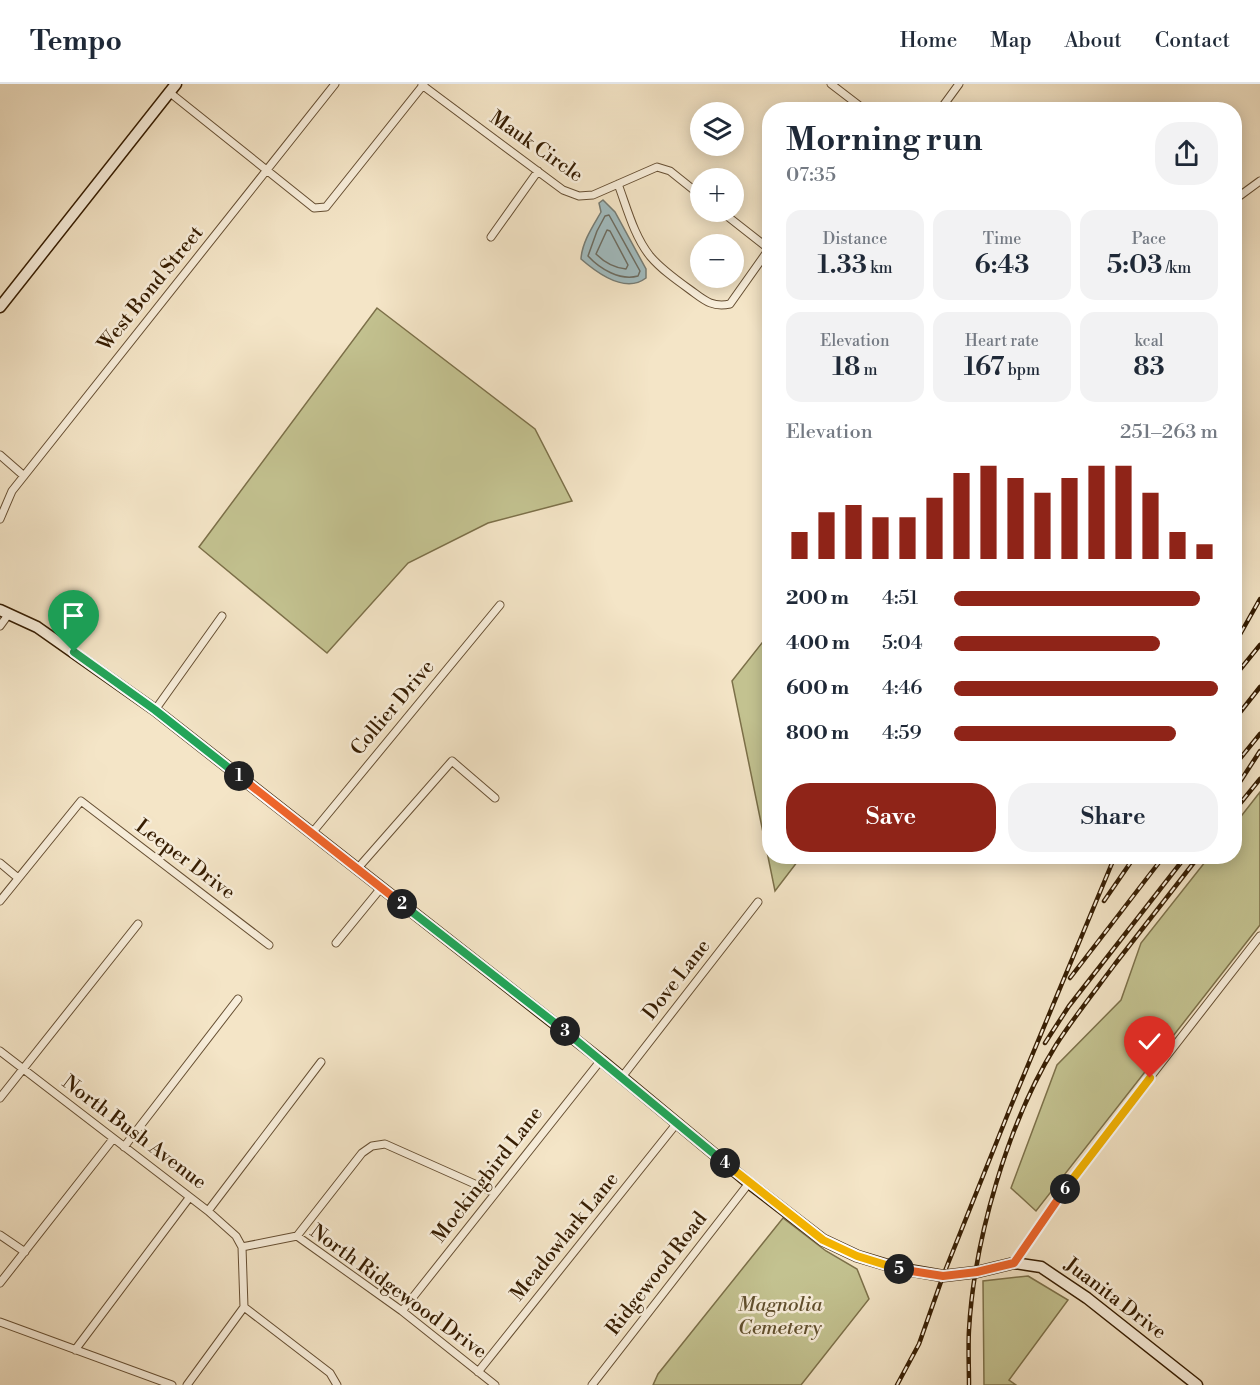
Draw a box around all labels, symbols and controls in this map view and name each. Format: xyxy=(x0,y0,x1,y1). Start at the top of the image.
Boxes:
text: Tempo xyxy=(30,24,122,59)
text: Home xyxy=(900,28,957,54)
text: Map xyxy=(990,28,1032,54)
text: About xyxy=(1065,28,1122,54)
text: Contact xyxy=(1155,28,1230,54)
map controls xyxy=(690,102,744,288)
button: layers xyxy=(690,102,744,156)
street label: Mauk Circle xyxy=(484,106,588,188)
text: Morning run xyxy=(786,120,983,161)
button: share xyxy=(1155,122,1218,185)
text: 07:35 xyxy=(786,163,836,188)
button: + xyxy=(690,168,744,222)
street label: West Bond Street xyxy=(92,221,209,358)
text: Distance xyxy=(823,229,887,249)
text: Time xyxy=(983,229,1021,249)
text: Pace xyxy=(1132,229,1166,249)
button: − xyxy=(690,234,744,288)
text: 1.33 xyxy=(817,249,867,281)
text: 6:43 xyxy=(975,249,1029,281)
text: 5:03 xyxy=(1107,249,1163,281)
text: km xyxy=(867,258,893,278)
text: /km xyxy=(1163,258,1191,278)
text: Elevation xyxy=(820,331,890,351)
text: Heart rate xyxy=(965,331,1039,351)
text: kcal xyxy=(1134,331,1164,351)
text: 18 xyxy=(832,351,860,383)
text: 167 xyxy=(964,351,1004,383)
text: 83 xyxy=(1133,351,1165,383)
text: m xyxy=(860,360,878,380)
text: bpm xyxy=(1004,360,1040,380)
text: Elevation xyxy=(786,420,873,445)
text: 251–263 m xyxy=(1120,420,1218,445)
text: 200 m xyxy=(786,586,849,611)
text: 4:51 xyxy=(882,586,918,611)
pin xyxy=(48,590,99,652)
icon: arrive xyxy=(57,599,90,632)
text: 400 m xyxy=(786,631,850,656)
text: 5:04 xyxy=(882,631,923,656)
street label: Collier Drive xyxy=(346,655,440,761)
text: 600 m xyxy=(786,676,849,701)
text: 4:46 xyxy=(882,676,922,701)
text: 800 m xyxy=(786,721,849,746)
text: 4:59 xyxy=(882,721,922,746)
pin: 1 xyxy=(224,761,254,791)
text: 1 xyxy=(235,766,243,786)
button: Save xyxy=(786,783,996,852)
button: Share xyxy=(1008,783,1218,852)
street label: Leeper Drive xyxy=(130,814,240,906)
pin: 2 xyxy=(387,889,417,919)
text: 2 xyxy=(397,894,407,914)
street label: Dove Lane xyxy=(638,935,716,1025)
pin: 3 xyxy=(550,1016,580,1046)
pin xyxy=(1124,1016,1175,1078)
text: 3 xyxy=(560,1021,570,1041)
icon: check xyxy=(1133,1025,1166,1058)
street label: North Bush Avenue xyxy=(57,1070,211,1196)
street label: Mockingbird Lane xyxy=(427,1102,549,1248)
pin: 4 xyxy=(710,1148,740,1178)
text: 4 xyxy=(720,1153,730,1173)
street label: Meadowlark Lane xyxy=(505,1168,625,1306)
pin: 6 xyxy=(1050,1174,1080,1204)
text: 6 xyxy=(1060,1179,1070,1199)
street label: Ridgewood Road xyxy=(601,1207,713,1341)
street label: North Ridgewood Drive xyxy=(305,1219,491,1365)
street label: Juanita Drive xyxy=(1058,1252,1171,1345)
pin: 5 xyxy=(884,1254,914,1284)
text: 5 xyxy=(894,1259,904,1279)
park label: Magnolia Cemetery xyxy=(738,1293,823,1341)

